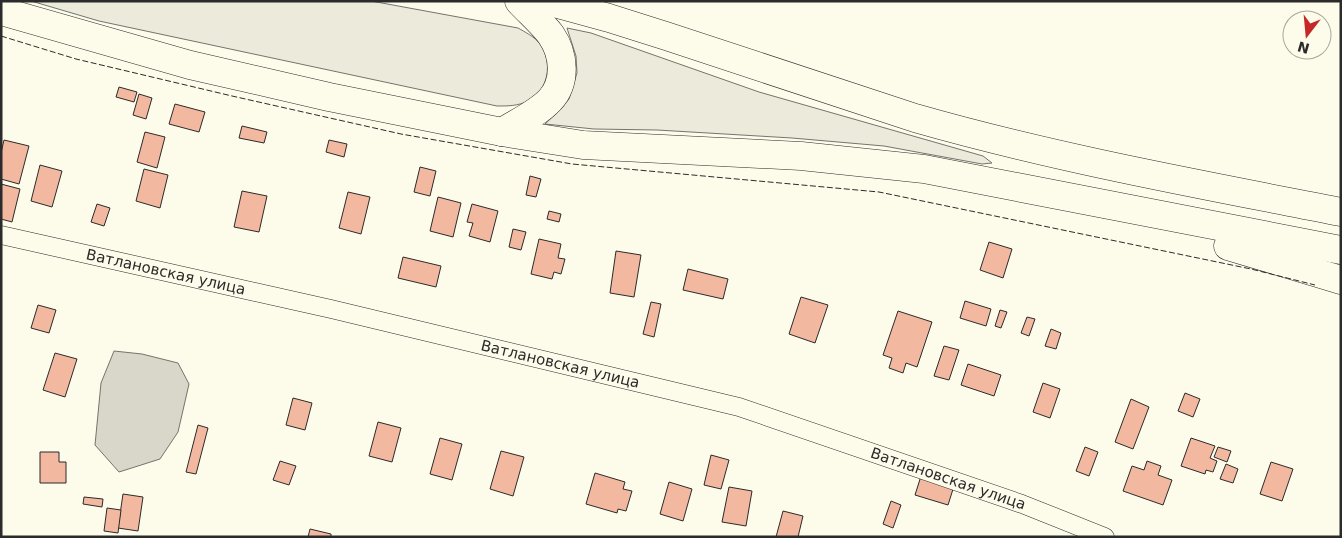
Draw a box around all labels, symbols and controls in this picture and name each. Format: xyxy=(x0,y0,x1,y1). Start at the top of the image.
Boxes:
north arrow xyxy=(1282,10,1332,60)
text: N xyxy=(1296,38,1311,57)
street label: Ватлановская улица xyxy=(84,245,247,299)
street label: Ватлановская улица xyxy=(479,336,642,392)
street label: Ватлановская улица xyxy=(868,444,1028,514)

